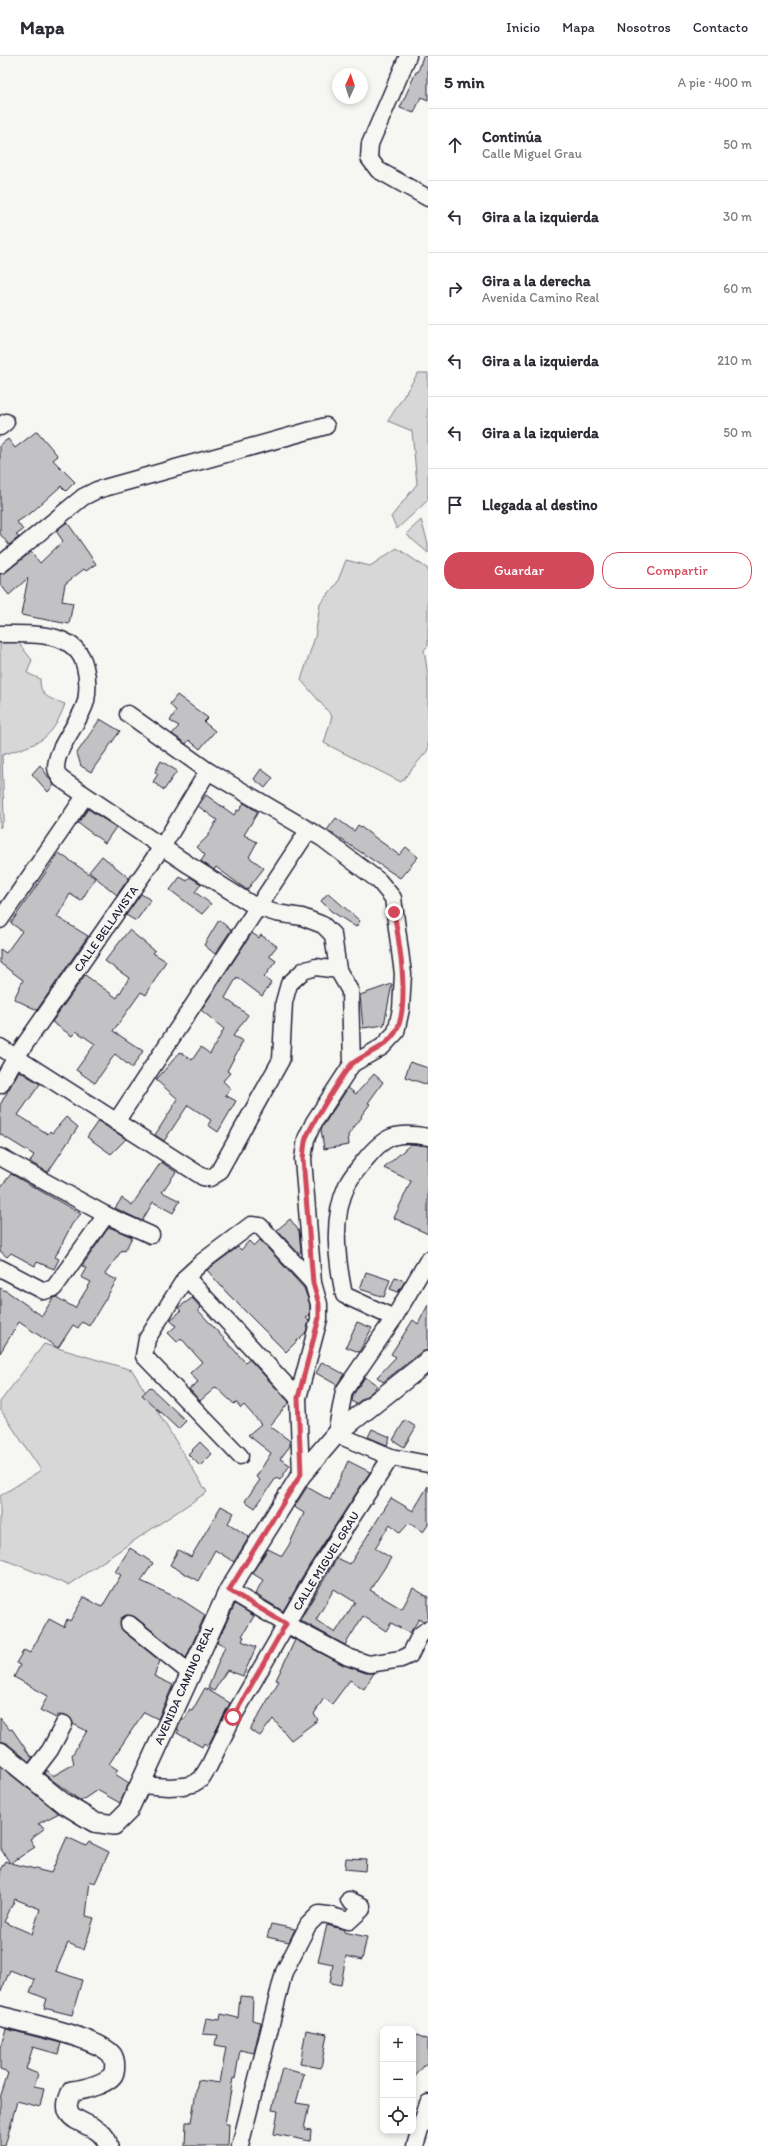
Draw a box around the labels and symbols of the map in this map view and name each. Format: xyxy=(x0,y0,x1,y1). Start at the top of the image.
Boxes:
north arrow xyxy=(332,68,368,104)
street label: CALLE BELLAVISTA xyxy=(71,883,141,975)
route end xyxy=(385,903,403,921)
street label: CALLE MIGUEL GRAU xyxy=(290,1509,362,1613)
street label: AVENIDA CAMINO REAL xyxy=(151,1623,217,1747)
route start xyxy=(224,1708,242,1726)

